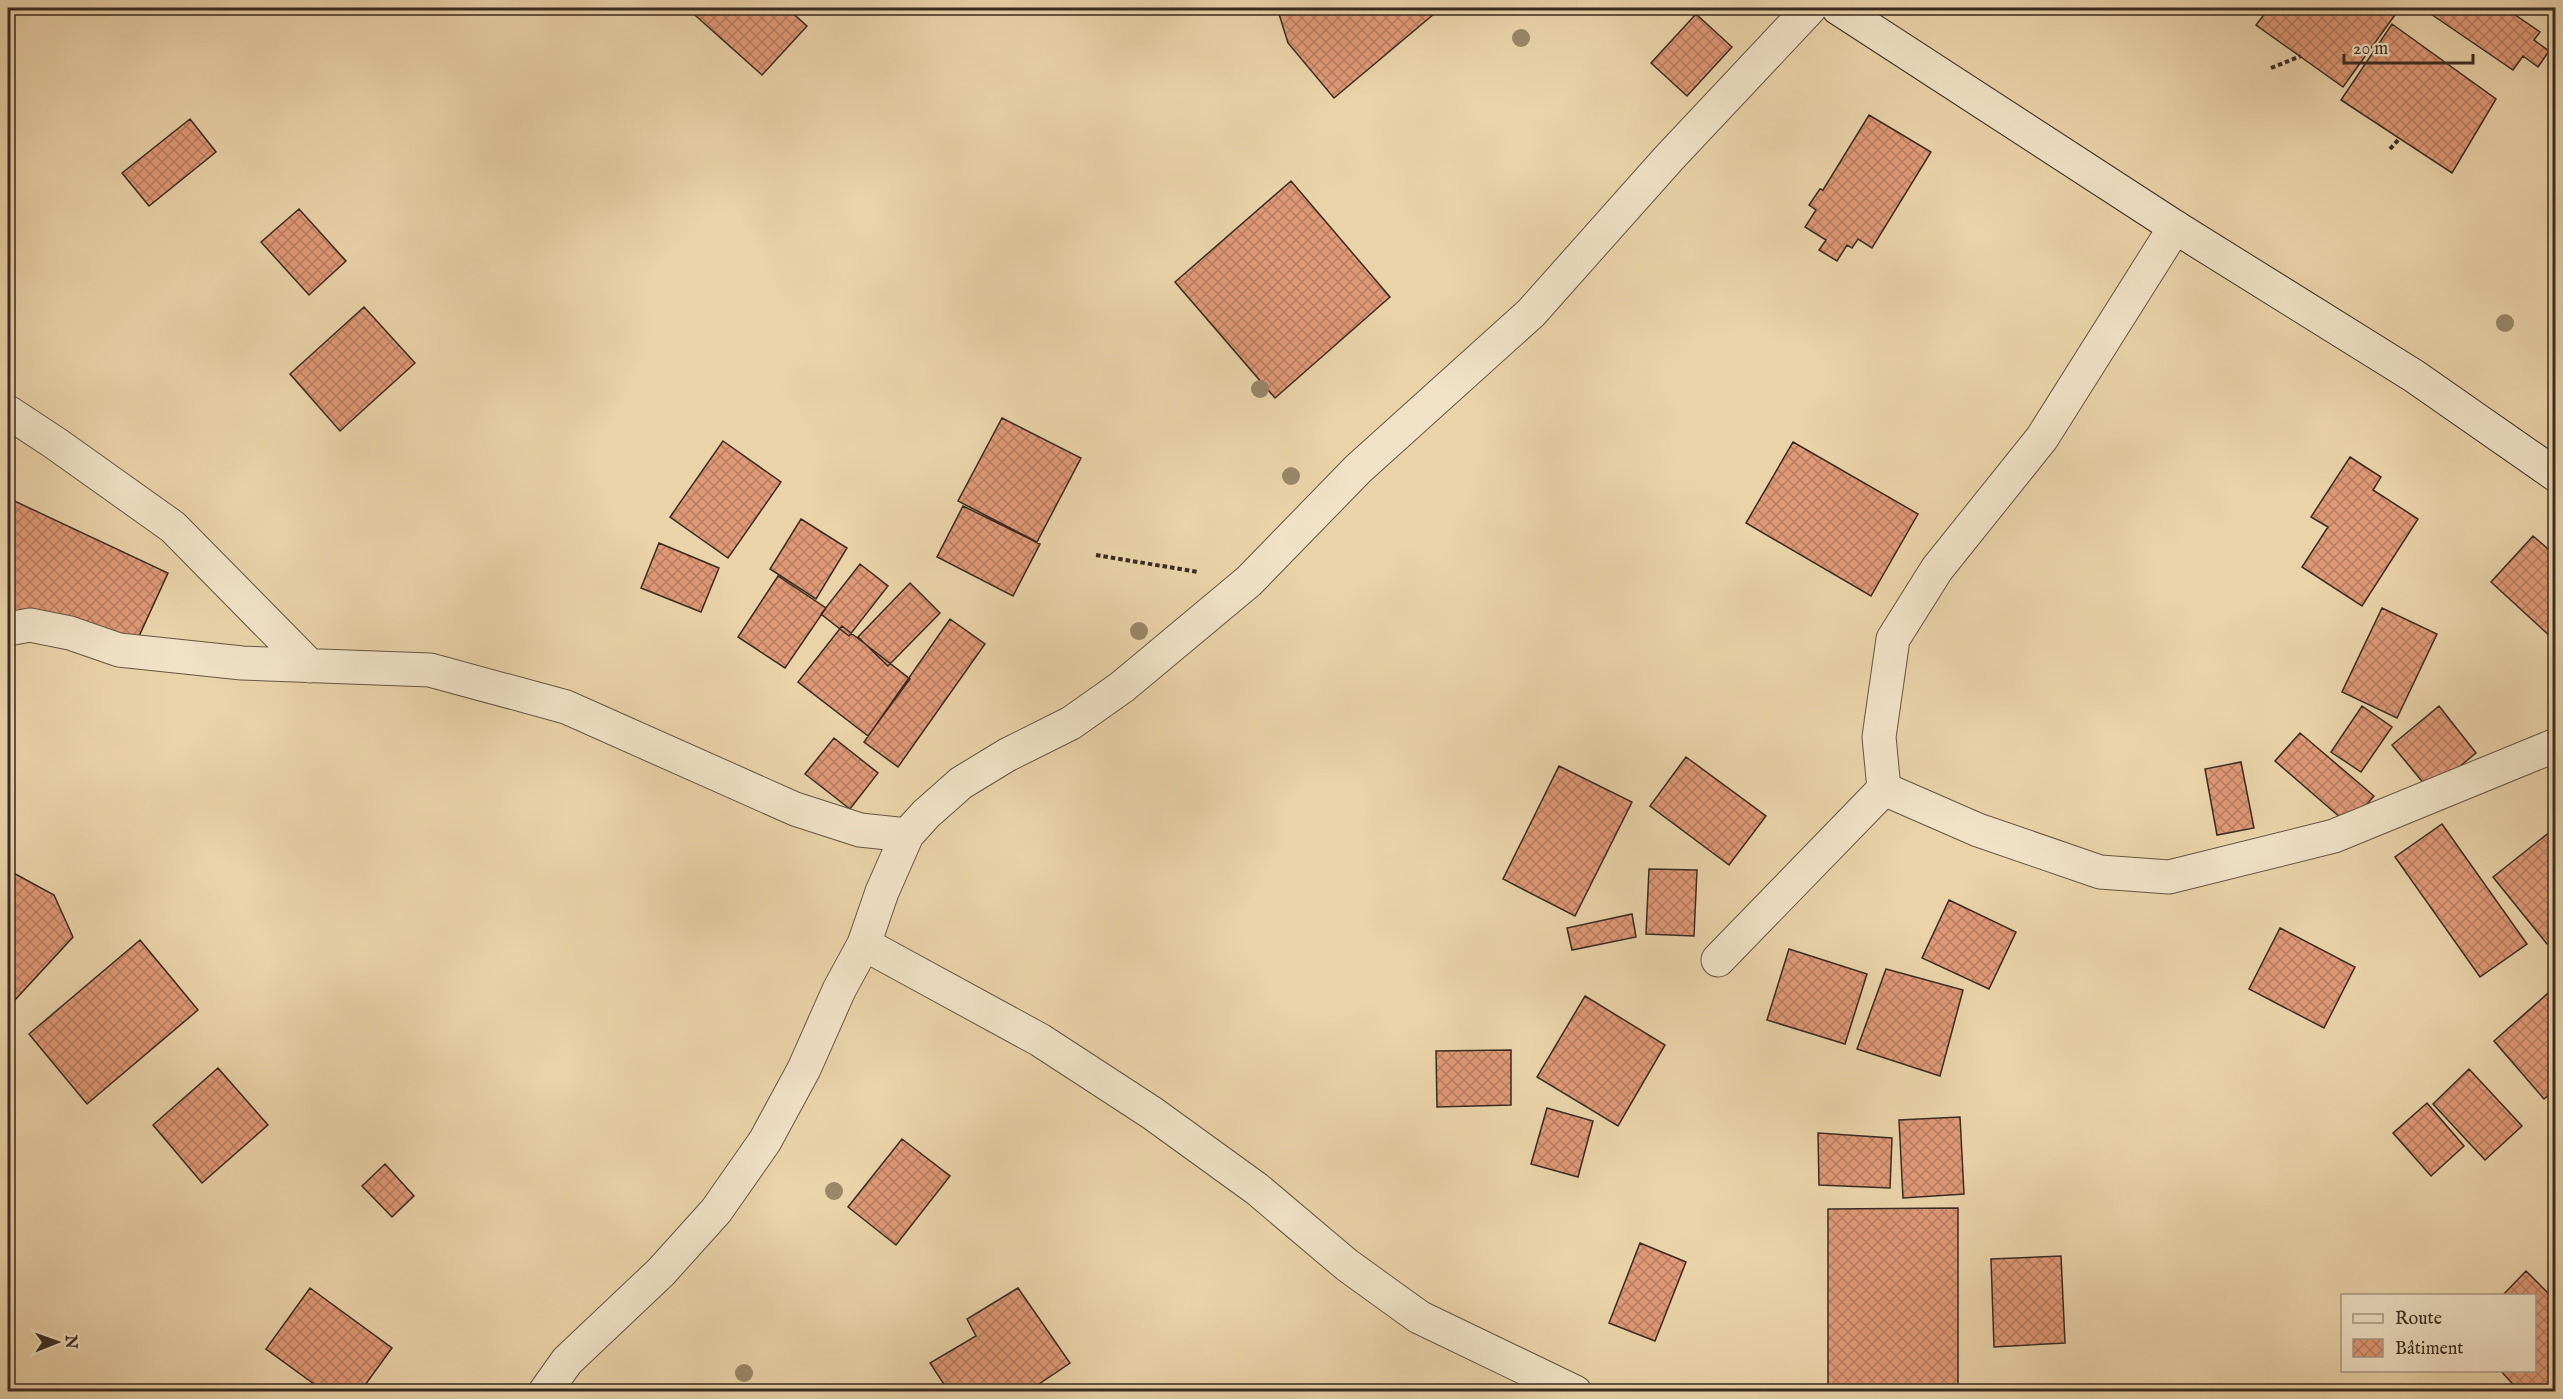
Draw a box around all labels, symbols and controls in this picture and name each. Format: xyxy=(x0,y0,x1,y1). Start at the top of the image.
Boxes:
scale bar xyxy=(2344,27,2473,65)
text: 20 m xyxy=(2353,38,2388,61)
legend xyxy=(2341,1294,2536,1372)
text: Route xyxy=(2395,1308,2442,1331)
north arrow xyxy=(27,1312,87,1372)
text: N xyxy=(60,1334,80,1349)
text: Bâtiment xyxy=(2395,1338,2464,1361)

